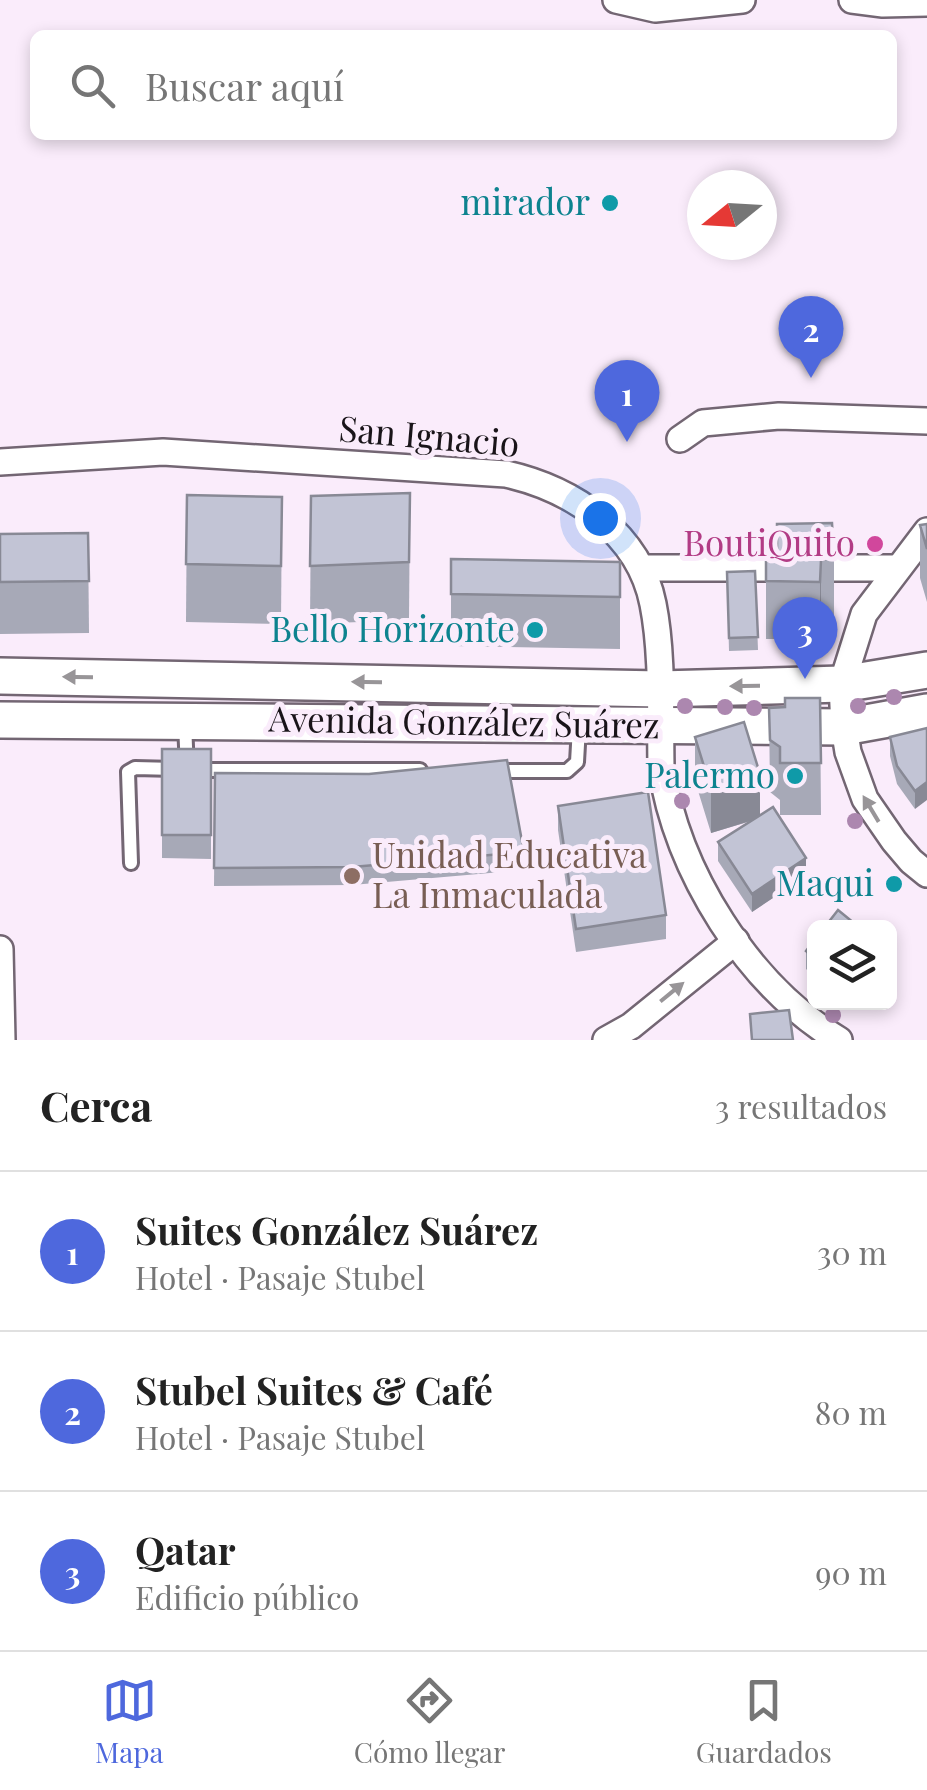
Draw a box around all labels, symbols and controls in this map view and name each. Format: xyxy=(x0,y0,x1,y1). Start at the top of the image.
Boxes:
search box xyxy=(30,30,897,140)
icon: search xyxy=(65,58,120,113)
text: Buscar aquí xyxy=(145,60,344,111)
north arrow xyxy=(687,170,777,260)
place label: mirador xyxy=(461,177,590,224)
marker: mirador xyxy=(599,192,621,214)
pin: 2 xyxy=(778,296,844,378)
pin: 1 xyxy=(594,360,660,442)
street label: San Ignacio xyxy=(337,403,521,466)
your location xyxy=(575,493,626,544)
place label: BoutiQuito xyxy=(683,518,855,565)
marker: BoutiQuito xyxy=(864,533,886,555)
pin: 3 xyxy=(772,596,838,679)
place label: Bello Horizonte xyxy=(270,604,515,651)
marker: Bello Horizonte xyxy=(524,619,546,641)
one-way arrow xyxy=(61,669,93,685)
one-way arrow xyxy=(350,674,382,690)
one-way arrow xyxy=(728,679,760,695)
street label: Avenida González Suárez xyxy=(267,694,660,747)
place label: Palermo xyxy=(644,750,775,797)
marker: Palermo xyxy=(784,765,806,787)
one-way arrow xyxy=(863,794,880,823)
place label: Unidad Educativa La Inmaculada xyxy=(372,830,647,917)
place label: Maqui xyxy=(776,858,874,905)
marker: Unidad Educativa La Inmaculada xyxy=(341,865,363,887)
marker: Maqui xyxy=(883,873,905,895)
map controls xyxy=(807,920,897,1010)
button: layers xyxy=(807,920,897,1010)
one-way arrow xyxy=(660,982,685,1003)
text: Cerca xyxy=(40,1077,152,1133)
text: 3 resultados xyxy=(715,1084,887,1127)
text: Suites González Suárez xyxy=(135,1204,538,1255)
text: 1 xyxy=(66,1230,79,1273)
text: 30 m xyxy=(817,1230,887,1273)
text: Hotel · Pasaje Stubel xyxy=(135,1255,425,1298)
text: Stubel Suites & Café xyxy=(135,1364,493,1415)
text: 2 xyxy=(64,1390,81,1433)
text: 80 m xyxy=(815,1390,887,1433)
text: Hotel · Pasaje Stubel xyxy=(135,1415,425,1458)
text: Qatar xyxy=(135,1524,235,1575)
text: 3 xyxy=(65,1550,80,1593)
text: 90 m xyxy=(815,1550,887,1593)
text: Edificio público xyxy=(135,1575,359,1618)
tab: Mapa xyxy=(95,1673,164,1770)
tab: Cómo llegar xyxy=(354,1673,506,1770)
tab: Guardados xyxy=(696,1673,832,1770)

